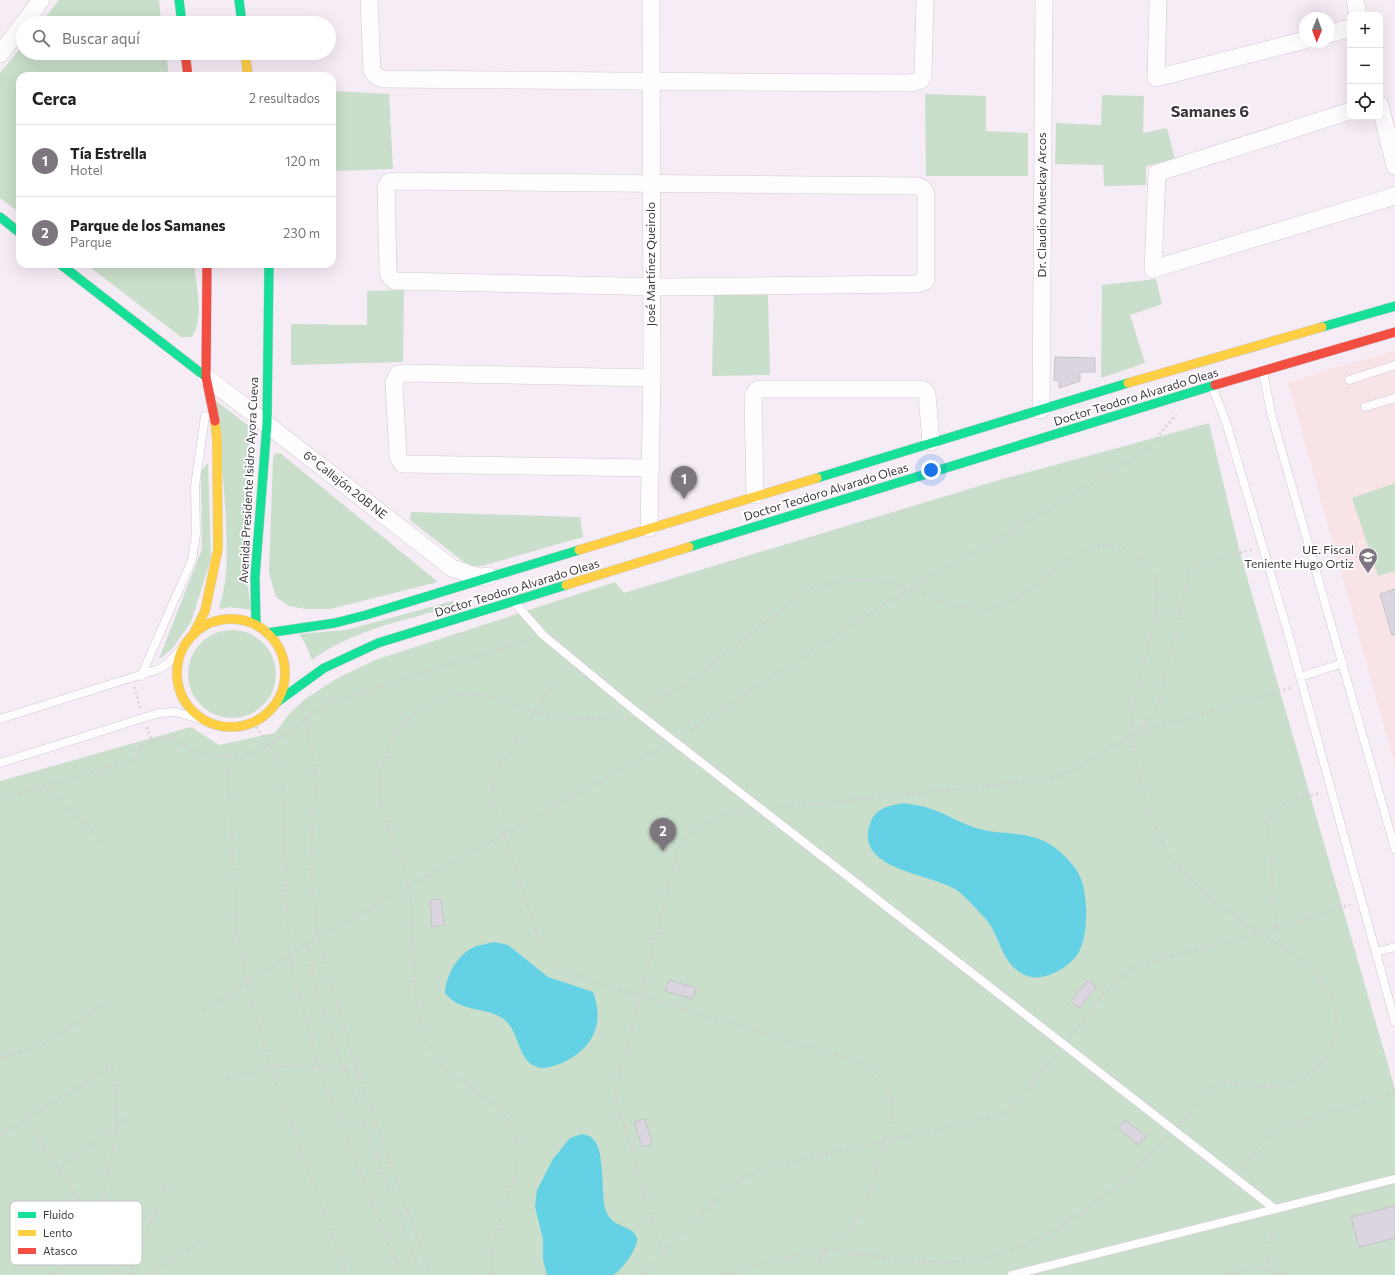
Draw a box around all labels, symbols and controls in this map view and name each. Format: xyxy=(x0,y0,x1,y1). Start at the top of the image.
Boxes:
north arrow xyxy=(1299,12,1335,48)
map controls xyxy=(1347,12,1383,120)
button: + xyxy=(1347,12,1383,48)
search box xyxy=(16,16,336,60)
icon: search xyxy=(30,27,52,49)
text: Buscar aquí xyxy=(62,29,140,47)
button: − xyxy=(1347,48,1383,84)
button: locate xyxy=(1347,84,1383,120)
text: Cerca xyxy=(32,88,77,109)
text: 2 resultados xyxy=(249,90,320,106)
district label: Samanes 6 xyxy=(1171,101,1249,120)
street label: Dr. Claudio Mueckay Arcos xyxy=(1034,133,1048,277)
text: Tía Estrella xyxy=(70,144,147,162)
text: 1 xyxy=(42,153,48,169)
text: 120 m xyxy=(285,153,320,169)
text: Hotel xyxy=(70,162,103,178)
street label: José Martínez Queirolo xyxy=(643,202,658,326)
text: Parque de los Samanes xyxy=(70,216,226,234)
text: 2 xyxy=(41,225,49,241)
text: 230 m xyxy=(283,225,320,241)
text: Parque xyxy=(70,234,112,250)
street label: Doctor Teodoro Alvarado Oleas xyxy=(1052,364,1220,428)
street label: Avenida Presidente Isidro Ayora Cueva xyxy=(236,376,260,584)
street label: 6° Callejón 20B NE xyxy=(301,447,390,521)
street label: Doctor Teodoro Alvarado Oleas xyxy=(742,459,910,523)
your location xyxy=(921,460,941,480)
pin: 1 xyxy=(671,466,697,499)
place label: UE. Fiscal Teniente Hugo Ortiz xyxy=(1244,542,1354,570)
school or university icon: UE. Fiscal Teniente Hugo Ortiz xyxy=(1357,546,1379,574)
street label: Doctor Teodoro Alvarado Oleas xyxy=(433,555,601,619)
pin: 2 xyxy=(650,818,676,851)
legend xyxy=(10,1201,142,1265)
text: Fluido xyxy=(43,1208,74,1221)
text: Lento xyxy=(43,1226,73,1239)
text: Atasco xyxy=(43,1244,78,1257)

